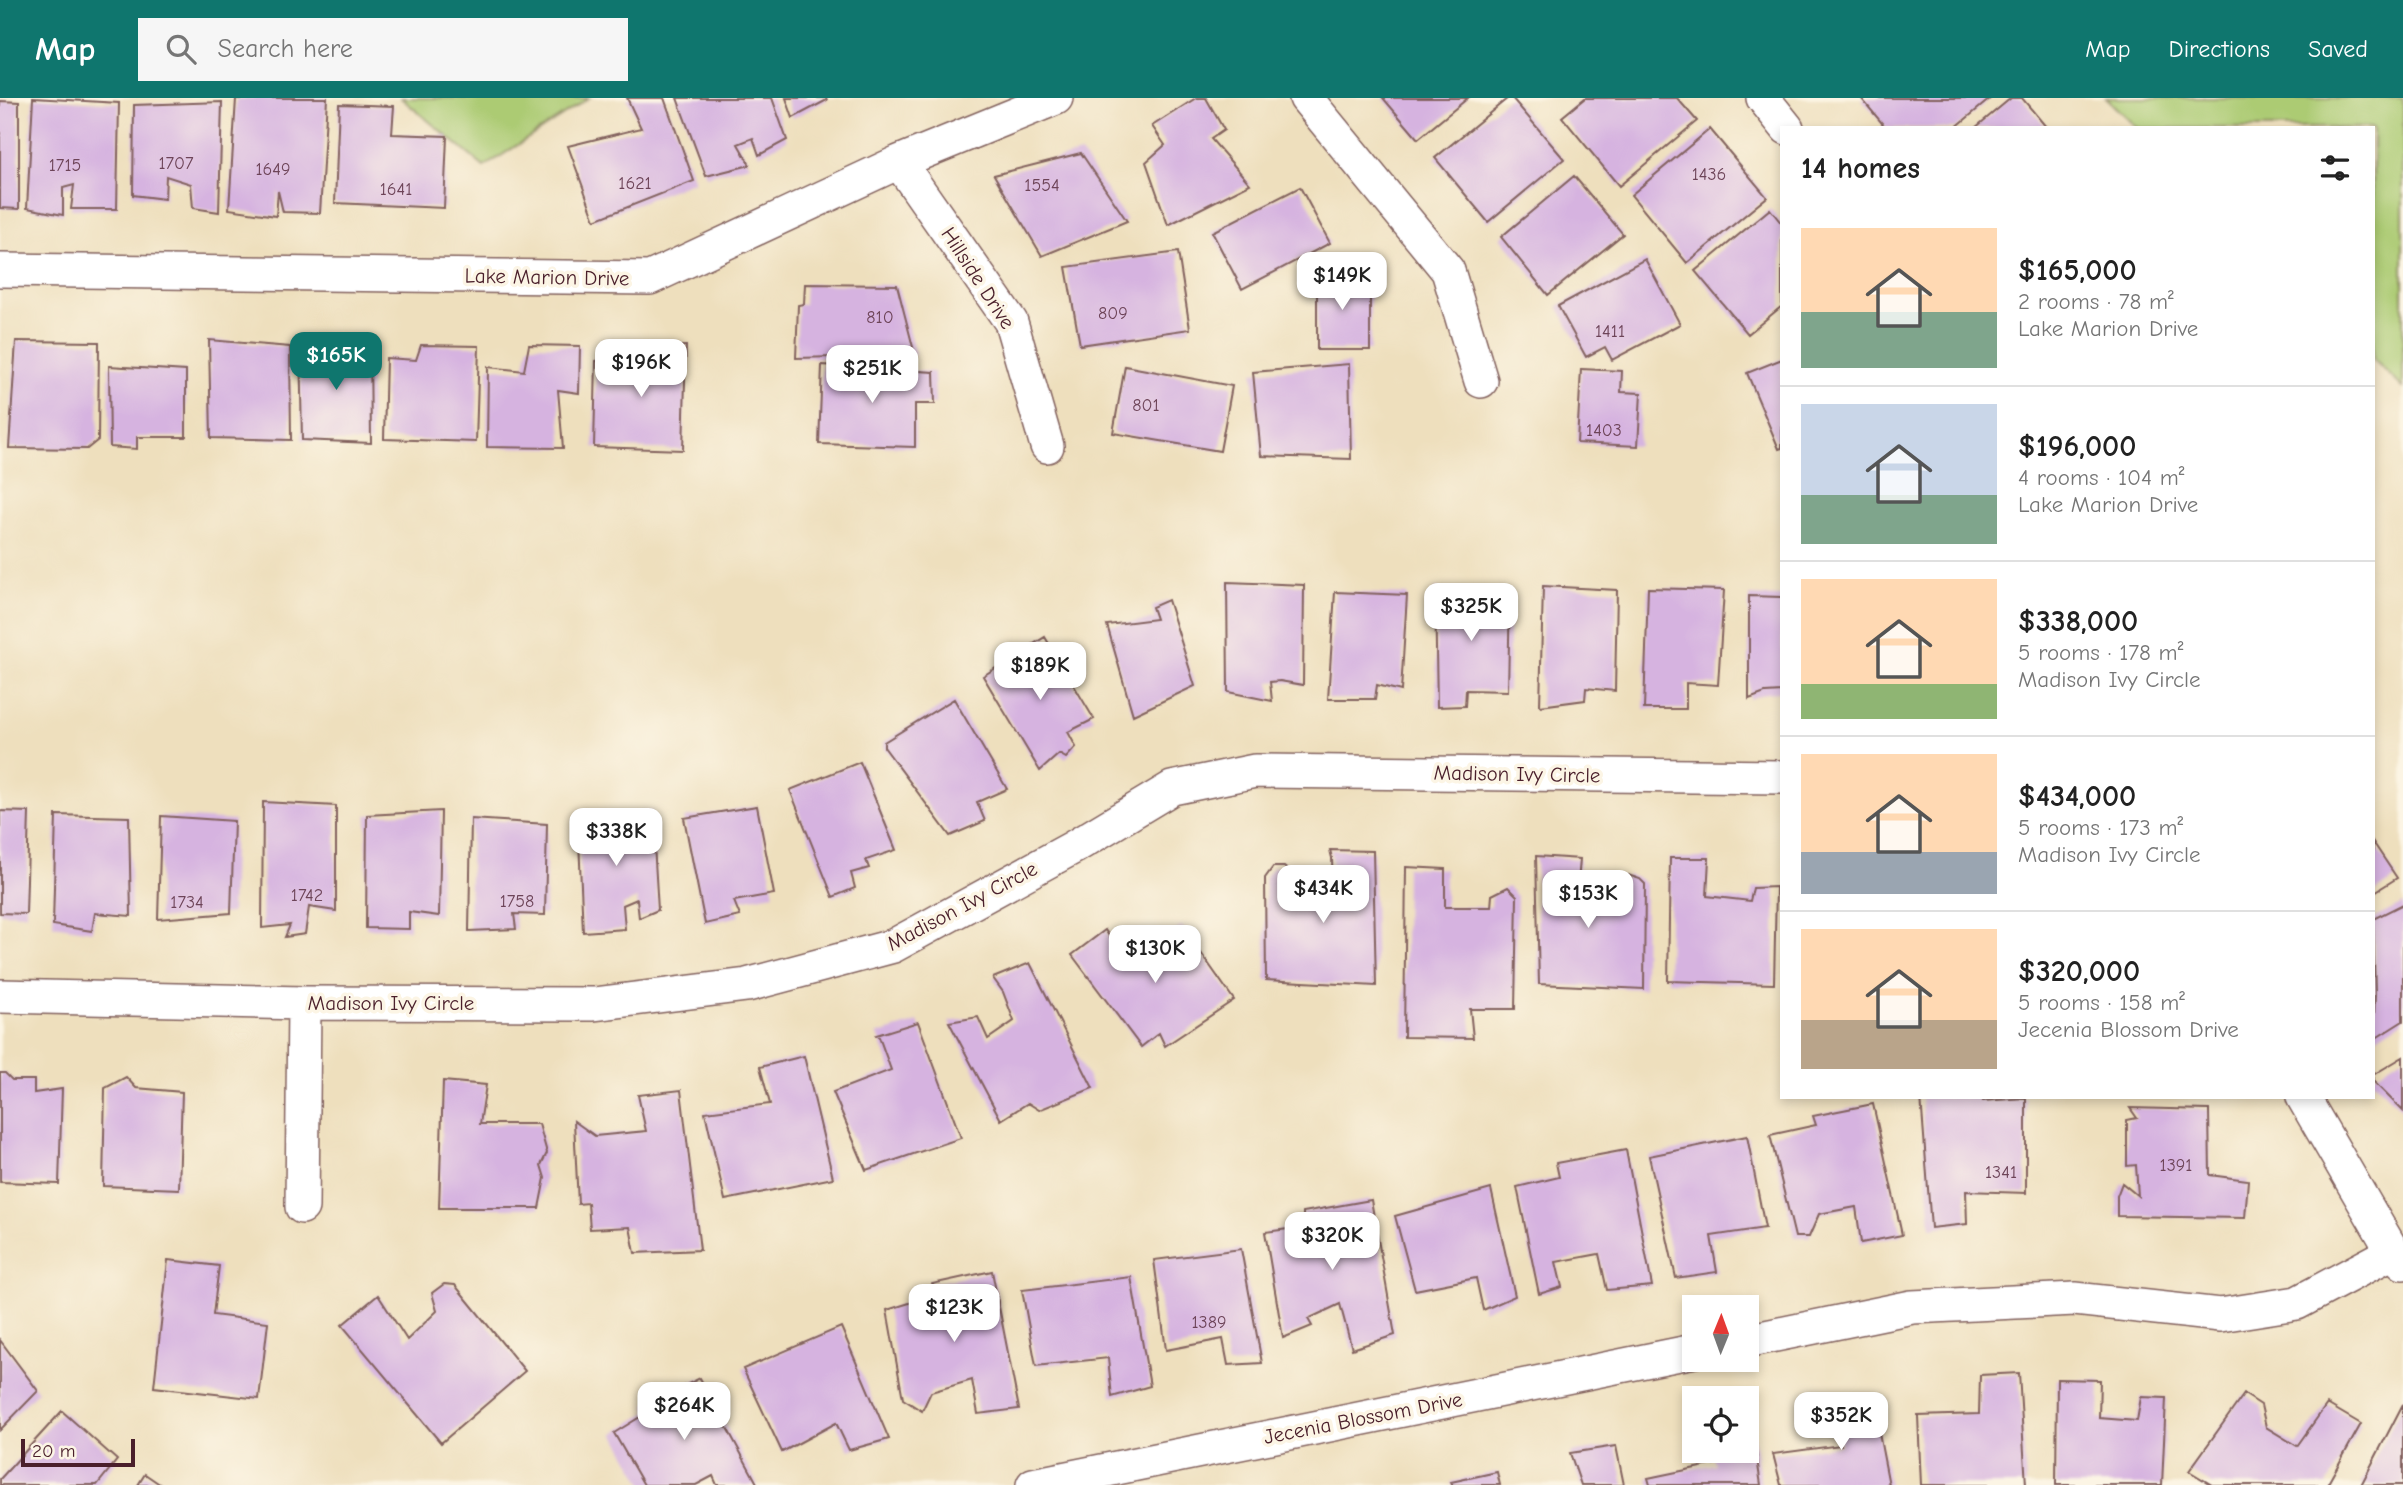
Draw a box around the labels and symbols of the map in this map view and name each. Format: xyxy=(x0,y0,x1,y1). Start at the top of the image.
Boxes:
house number: 1707 xyxy=(158,153,194,174)
house number: 1715 xyxy=(49,155,81,176)
house number: 1649 xyxy=(255,159,291,180)
house number: 1436 xyxy=(1692,164,1726,185)
house number: 1621 xyxy=(618,173,652,194)
house number: 1554 xyxy=(1024,175,1060,196)
house number: 1641 xyxy=(380,179,412,200)
street label: Hillside Drive xyxy=(936,223,1020,333)
pin: $149K xyxy=(1293,252,1391,312)
street label: Lake Marion Drive xyxy=(464,264,630,290)
house number: 809 xyxy=(1098,303,1128,324)
house number: 810 xyxy=(866,307,894,328)
house number: 1411 xyxy=(1595,321,1625,342)
pin: $165K xyxy=(287,332,385,392)
pin: $196K xyxy=(592,340,690,399)
pin: $251K xyxy=(823,345,921,405)
house number: 801 xyxy=(1132,395,1160,416)
house number: 1403 xyxy=(1586,420,1622,441)
pin: $325K xyxy=(1422,584,1520,643)
pin: $189K xyxy=(991,642,1089,702)
street label: Madison Ivy Circle xyxy=(1433,761,1601,787)
pin: $338K xyxy=(567,808,665,868)
street label: Madison Ivy Circle xyxy=(883,856,1041,956)
pin: $434K xyxy=(1274,866,1372,925)
pin: $153K xyxy=(1539,870,1637,930)
house number: 1742 xyxy=(291,885,323,906)
house number: 1758 xyxy=(500,891,534,912)
house number: 1734 xyxy=(170,892,204,913)
pin: $130K xyxy=(1106,926,1204,985)
street label: Madison Ivy Circle xyxy=(308,991,474,1015)
house number: 1391 xyxy=(2160,1155,2192,1176)
house number: 1341 xyxy=(1985,1162,2017,1183)
pin: $320K xyxy=(1283,1212,1381,1272)
pin: $123K xyxy=(905,1284,1003,1344)
north arrow xyxy=(1682,1295,1759,1372)
house number: 1389 xyxy=(1191,1312,1227,1333)
pin: $264K xyxy=(635,1382,733,1442)
street label: Jecenia Blossom Drive xyxy=(1262,1387,1464,1449)
pin: $352K xyxy=(1792,1392,1890,1452)
scale bar xyxy=(21,1436,135,1468)

